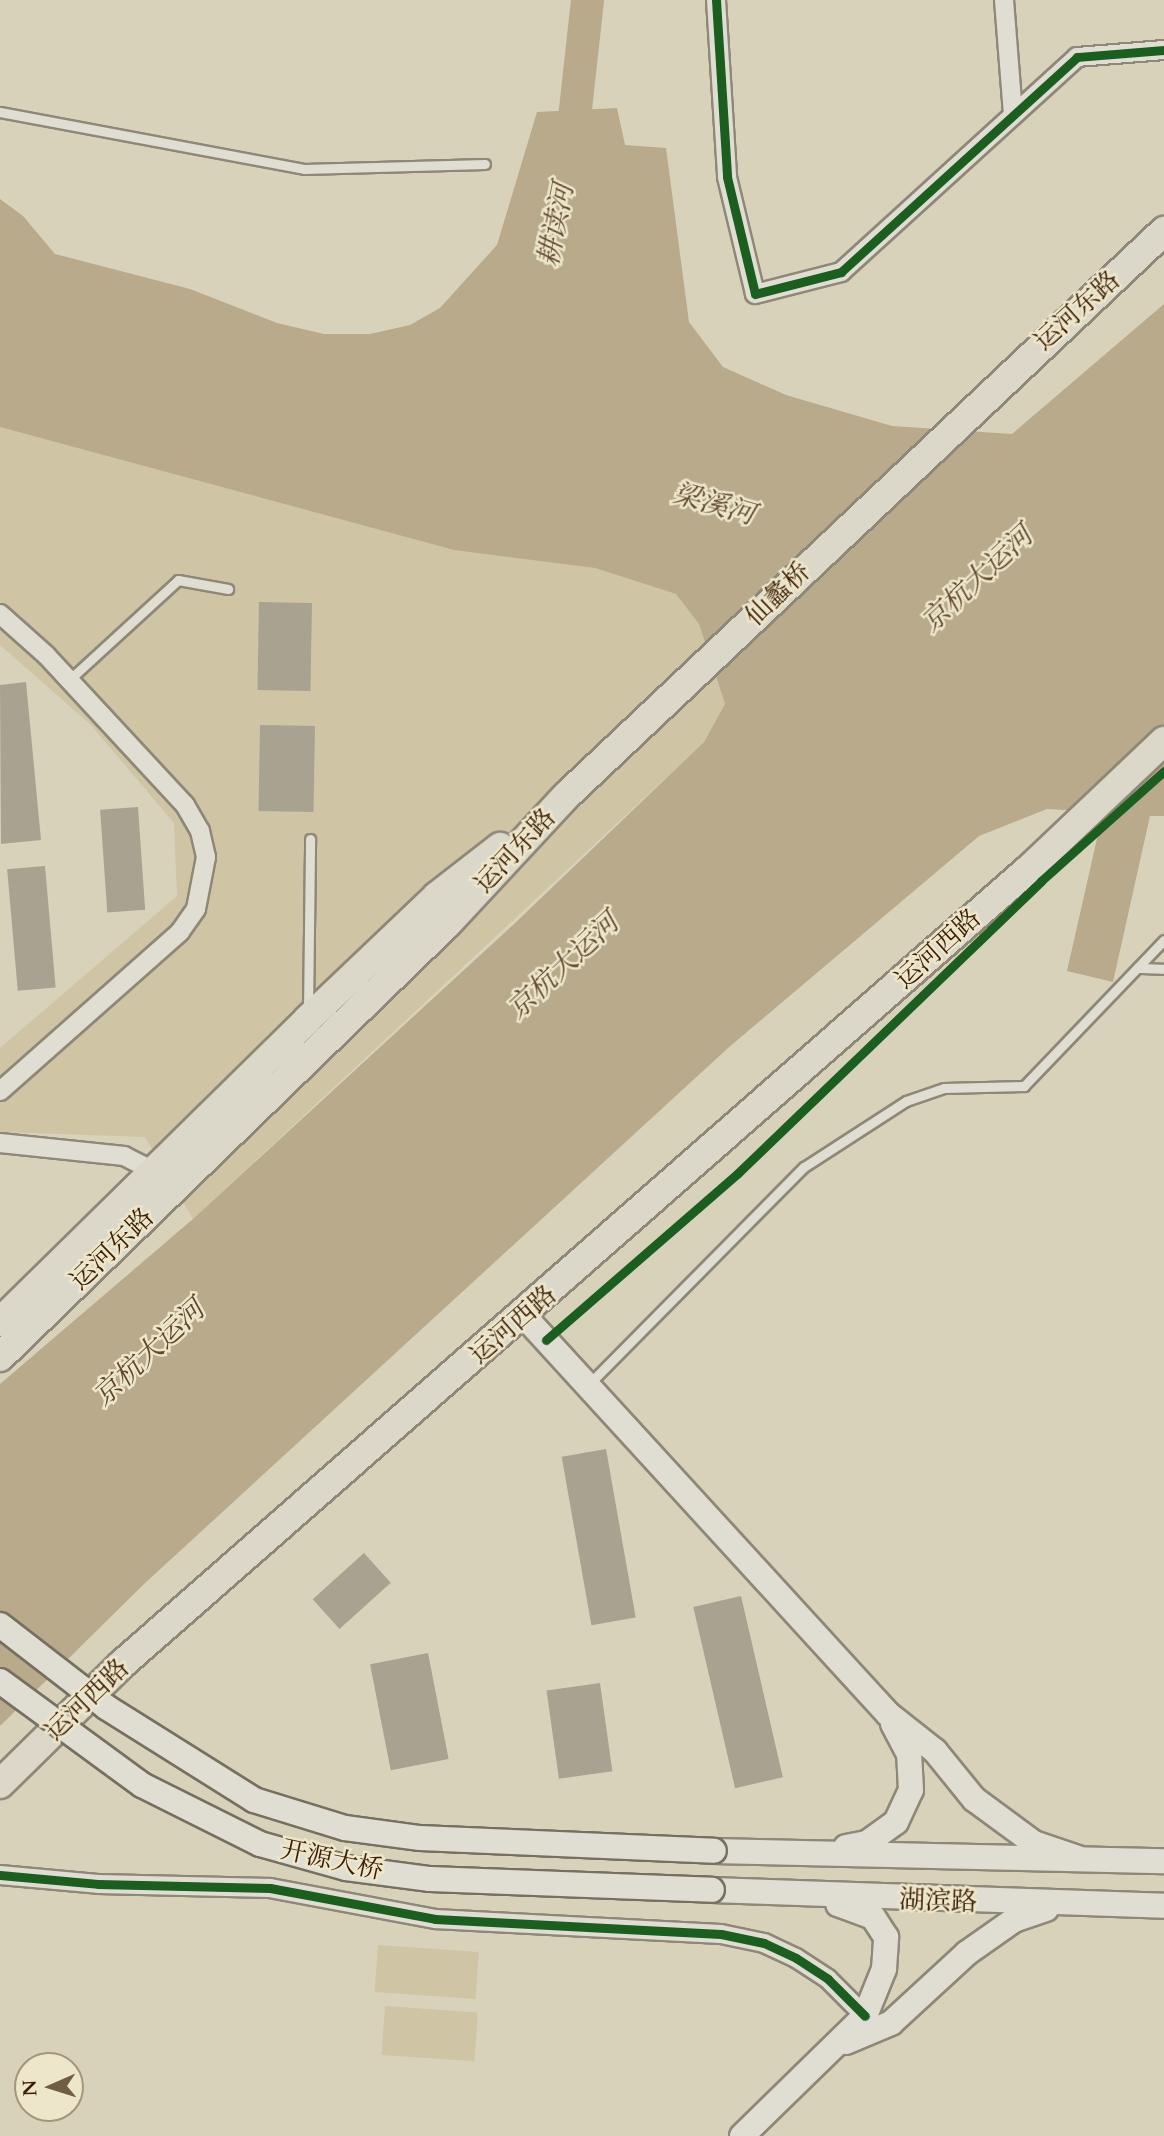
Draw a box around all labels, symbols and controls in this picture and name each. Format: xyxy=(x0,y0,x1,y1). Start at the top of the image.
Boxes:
water label: 耕读河 xyxy=(531,181,581,269)
street label: 运河东路 xyxy=(1028,265,1126,357)
water label: 梁溪河 xyxy=(669,476,759,532)
water label: 京杭大运河 xyxy=(914,519,1040,639)
street label: 仙蠡桥 xyxy=(739,556,817,632)
street label: 运河东路 xyxy=(468,802,562,900)
street label: 运河西路 xyxy=(889,903,987,995)
water label: 京杭大运河 xyxy=(500,906,626,1026)
street label: 运河东路 xyxy=(64,1202,160,1296)
street label: 运河西路 xyxy=(464,1279,562,1371)
water label: 京杭大运河 xyxy=(86,1293,212,1413)
street label: 运河西路 xyxy=(39,1653,135,1747)
street label: 开源大桥 xyxy=(278,1834,386,1886)
street label: 湖滨路 xyxy=(898,1884,978,1918)
north arrow xyxy=(14,2052,84,2122)
text: N xyxy=(17,2079,43,2097)

